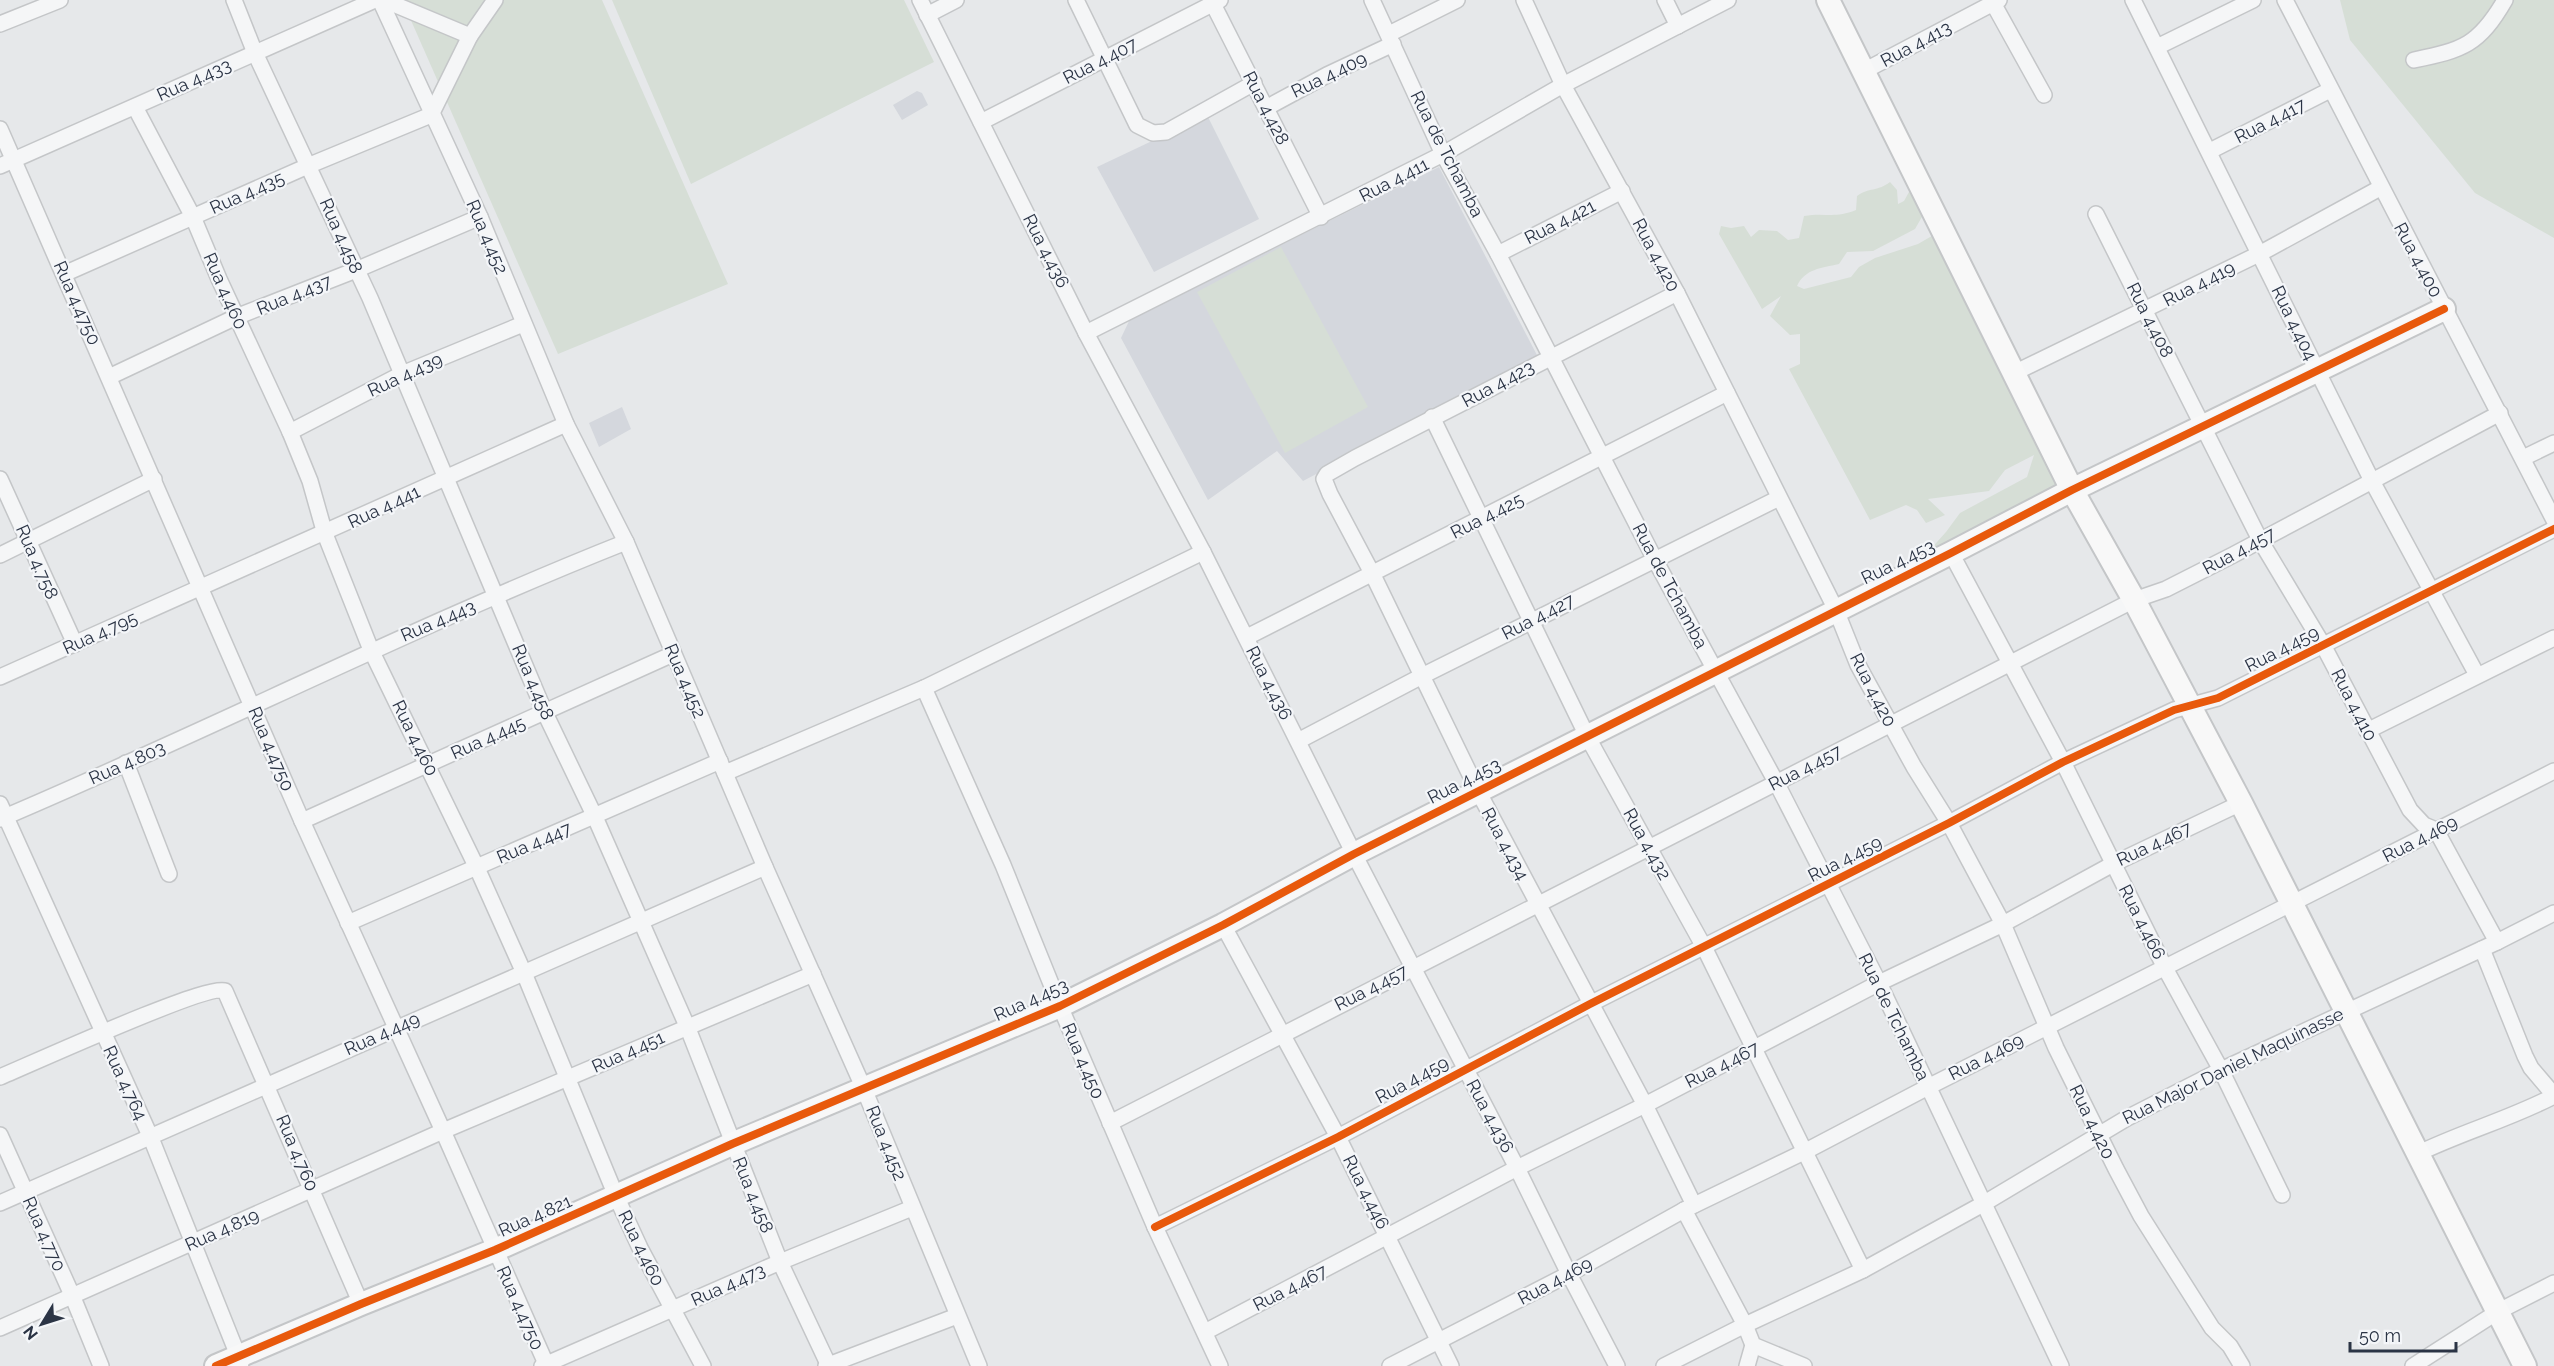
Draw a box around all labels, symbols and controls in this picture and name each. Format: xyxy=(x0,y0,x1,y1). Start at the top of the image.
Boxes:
street label: Rua 4.413 xyxy=(1877,16,1955,71)
street label: Rua 4.407 xyxy=(1059,33,1141,88)
street label: Rua 4.409 xyxy=(1288,47,1370,102)
street label: Rua 4.433 xyxy=(153,54,234,105)
street label: Rua 4.428 xyxy=(1239,67,1294,148)
street label: Rua de Tchamba xyxy=(1407,87,1488,221)
street label: Rua 4.417 xyxy=(2231,94,2309,147)
street label: Rua 4.411 xyxy=(1356,153,1432,206)
street label: Rua 4.435 xyxy=(206,167,287,218)
street label: Rua 4.458 xyxy=(316,195,367,277)
street label: Rua 4.421 xyxy=(1521,195,1599,248)
street label: Rua 4.452 xyxy=(462,196,513,277)
street label: Rua 4.436 xyxy=(1019,210,1074,291)
street label: Rua 4.420 xyxy=(1628,214,1685,295)
street label: Rua 4.400 xyxy=(2390,219,2447,301)
street label: Rua 4.460 xyxy=(199,249,252,332)
street label: Rua 4.419 xyxy=(2159,256,2238,311)
street label: Rua 4.4750 xyxy=(50,257,105,348)
street label: Rua 4.437 xyxy=(253,270,335,319)
street label: Rua 4.408 xyxy=(2123,279,2178,361)
street label: Rua 4.404 xyxy=(2267,282,2322,364)
street label: Rua 4.439 xyxy=(364,348,445,401)
street label: Rua 4.423 xyxy=(1458,356,1537,411)
street label: Rua 4.441 xyxy=(344,481,424,532)
street label: Rua 4.425 xyxy=(1447,488,1527,543)
street label: Rua de Tchamba xyxy=(1629,519,1712,652)
street label: Rua 4.758 xyxy=(12,521,63,602)
street label: Rua 4.457 xyxy=(2199,523,2279,578)
street label: Rua 4.453 xyxy=(1858,535,1938,588)
street label: Rua 4.427 xyxy=(1498,589,1578,644)
street label: Rua 4.443 xyxy=(397,595,478,646)
street label: Rua 4.795 xyxy=(59,607,141,658)
street label: Rua 4.459 xyxy=(2241,621,2322,676)
street label: Rua 4.452 xyxy=(660,640,711,721)
street label: Rua 4.458 xyxy=(508,641,559,723)
street label: Rua 4.436 xyxy=(1242,642,1297,723)
street label: Rua 4.420 xyxy=(1846,649,1901,730)
street label: Rua 4.410 xyxy=(2327,665,2382,745)
street label: Rua 4.460 xyxy=(388,696,443,779)
street label: Rua 4.4750 xyxy=(244,703,299,794)
street label: Rua 4.445 xyxy=(447,712,529,763)
street label: Rua 4.803 xyxy=(85,736,168,789)
street label: Rua 4.457 xyxy=(1765,740,1845,795)
street label: Rua 4.453 xyxy=(1424,753,1504,808)
street label: Rua 4.434 xyxy=(1478,804,1533,884)
street label: Rua 4.432 xyxy=(1619,804,1676,883)
street label: Rua 4.469 xyxy=(2379,811,2461,866)
street label: Rua 4.447 xyxy=(493,817,575,868)
street label: Rua 4.467 xyxy=(2113,817,2195,870)
street label: Rua 4.459 xyxy=(1804,831,1885,886)
street label: Rua 4.466 xyxy=(2115,881,2170,963)
street label: Rua de Tchamba xyxy=(1855,950,1934,1084)
street label: Rua 4.457 xyxy=(1331,960,1411,1015)
street label: Rua 4.453 xyxy=(990,974,1071,1025)
street label: Rua Major Daniel Maquinasse xyxy=(2119,1003,2347,1128)
street label: Rua 4.449 xyxy=(341,1008,423,1059)
street label: Rua 4.450 xyxy=(1058,1020,1109,1102)
street label: Rua 4.451 xyxy=(588,1026,668,1077)
street label: Rua 4.469 xyxy=(1945,1029,2027,1084)
street label: Rua 4.467 xyxy=(1681,1037,1763,1092)
street label: Rua 4.764 xyxy=(99,1042,152,1124)
street label: Rua 4.459 xyxy=(1371,1051,1452,1108)
street label: Rua 4.436 xyxy=(1462,1075,1519,1156)
street label: Rua 4.420 xyxy=(2065,1081,2119,1162)
street label: Rua 4.452 xyxy=(862,1102,911,1183)
street label: Rua 4.760 xyxy=(272,1111,323,1194)
street label: Rua 4.446 xyxy=(1339,1151,1394,1233)
street label: Rua 4.458 xyxy=(729,1154,778,1236)
street label: Rua 4.821 xyxy=(495,1190,575,1241)
street label: Rua 4.770 xyxy=(19,1193,70,1274)
street label: Rua 4.819 xyxy=(181,1204,262,1255)
street label: Rua 4.460 xyxy=(614,1206,669,1289)
street label: Rua 4.469 xyxy=(1514,1252,1596,1309)
street label: Rua 4.473 xyxy=(687,1259,768,1310)
street label: Rua 4.467 xyxy=(1249,1260,1331,1315)
street label: Rua 4.4750 xyxy=(493,1262,548,1353)
north arrow xyxy=(12,1294,72,1354)
scale bar xyxy=(2350,1315,2456,1353)
text: N xyxy=(19,1322,42,1344)
text: 50 m xyxy=(2359,1325,2401,1346)

